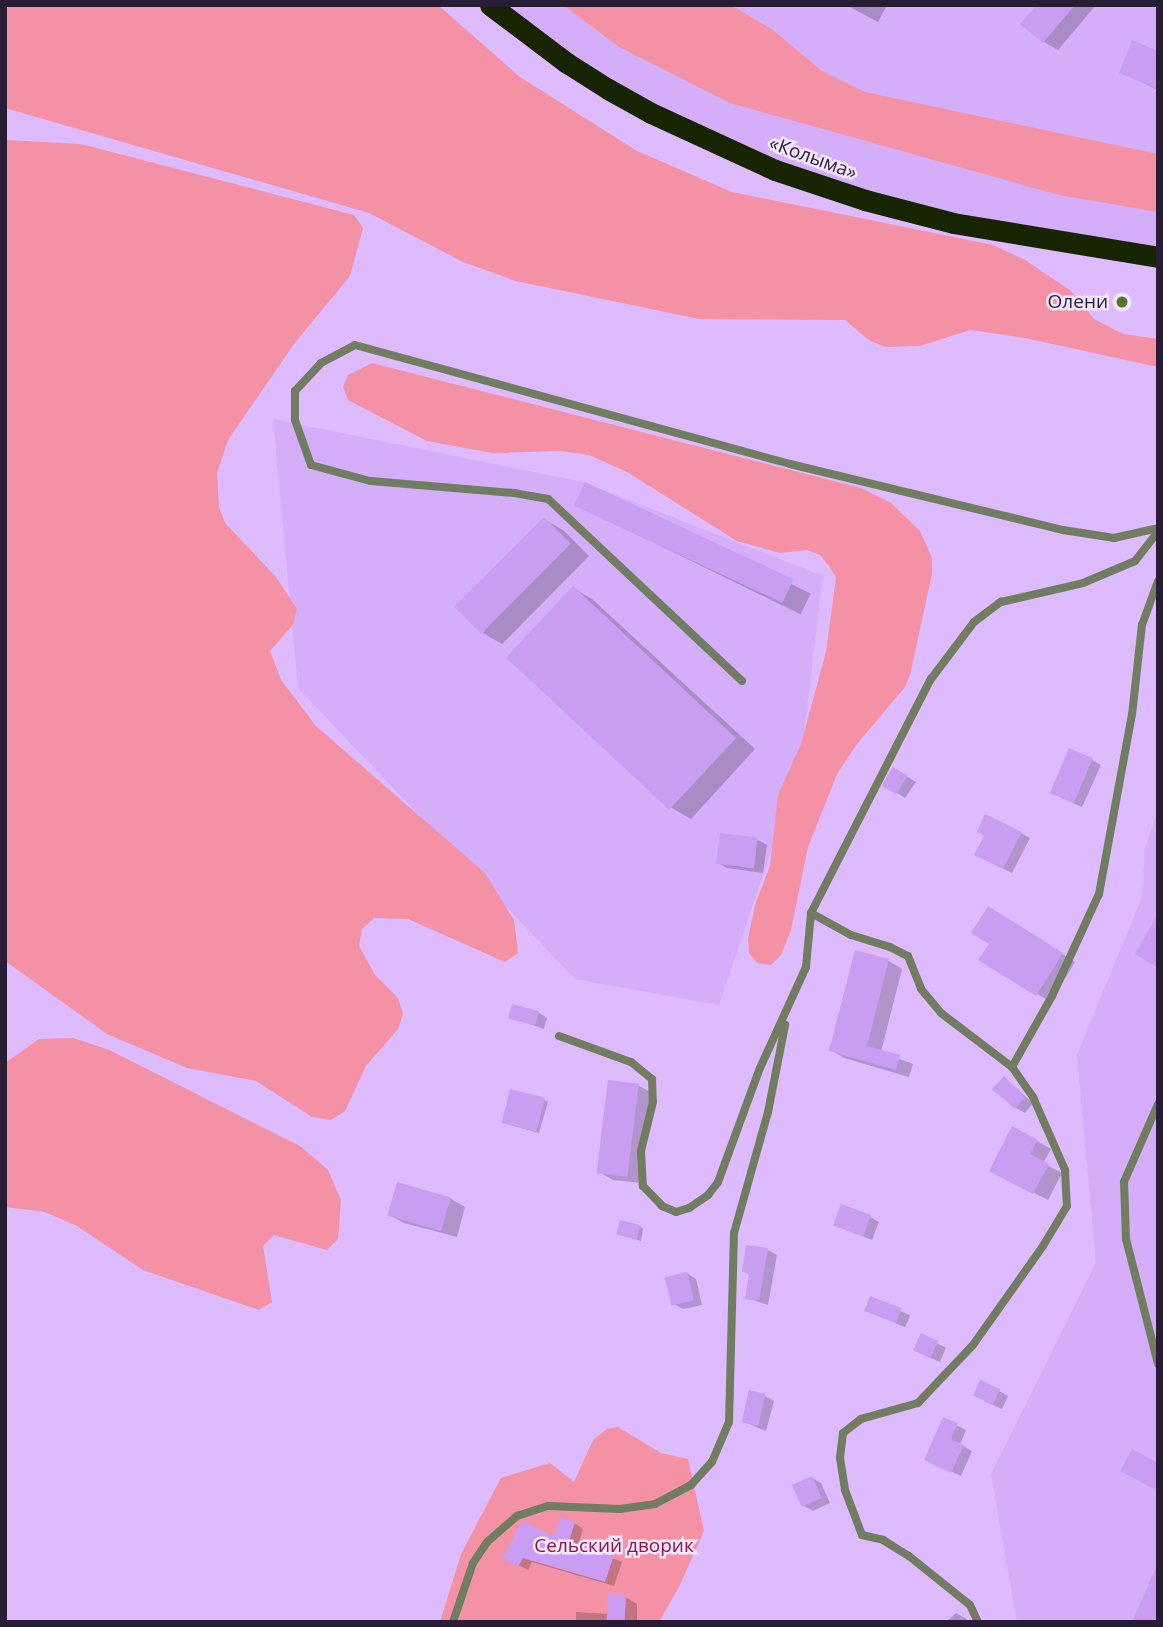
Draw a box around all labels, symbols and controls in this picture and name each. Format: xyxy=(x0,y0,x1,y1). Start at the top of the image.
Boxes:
street label: «Колыма» xyxy=(766,132,860,184)
place label: Олени xyxy=(1048,291,1108,313)
marker: Олени xyxy=(1114,294,1130,310)
park label: Сельский дворик xyxy=(534,1535,694,1557)

